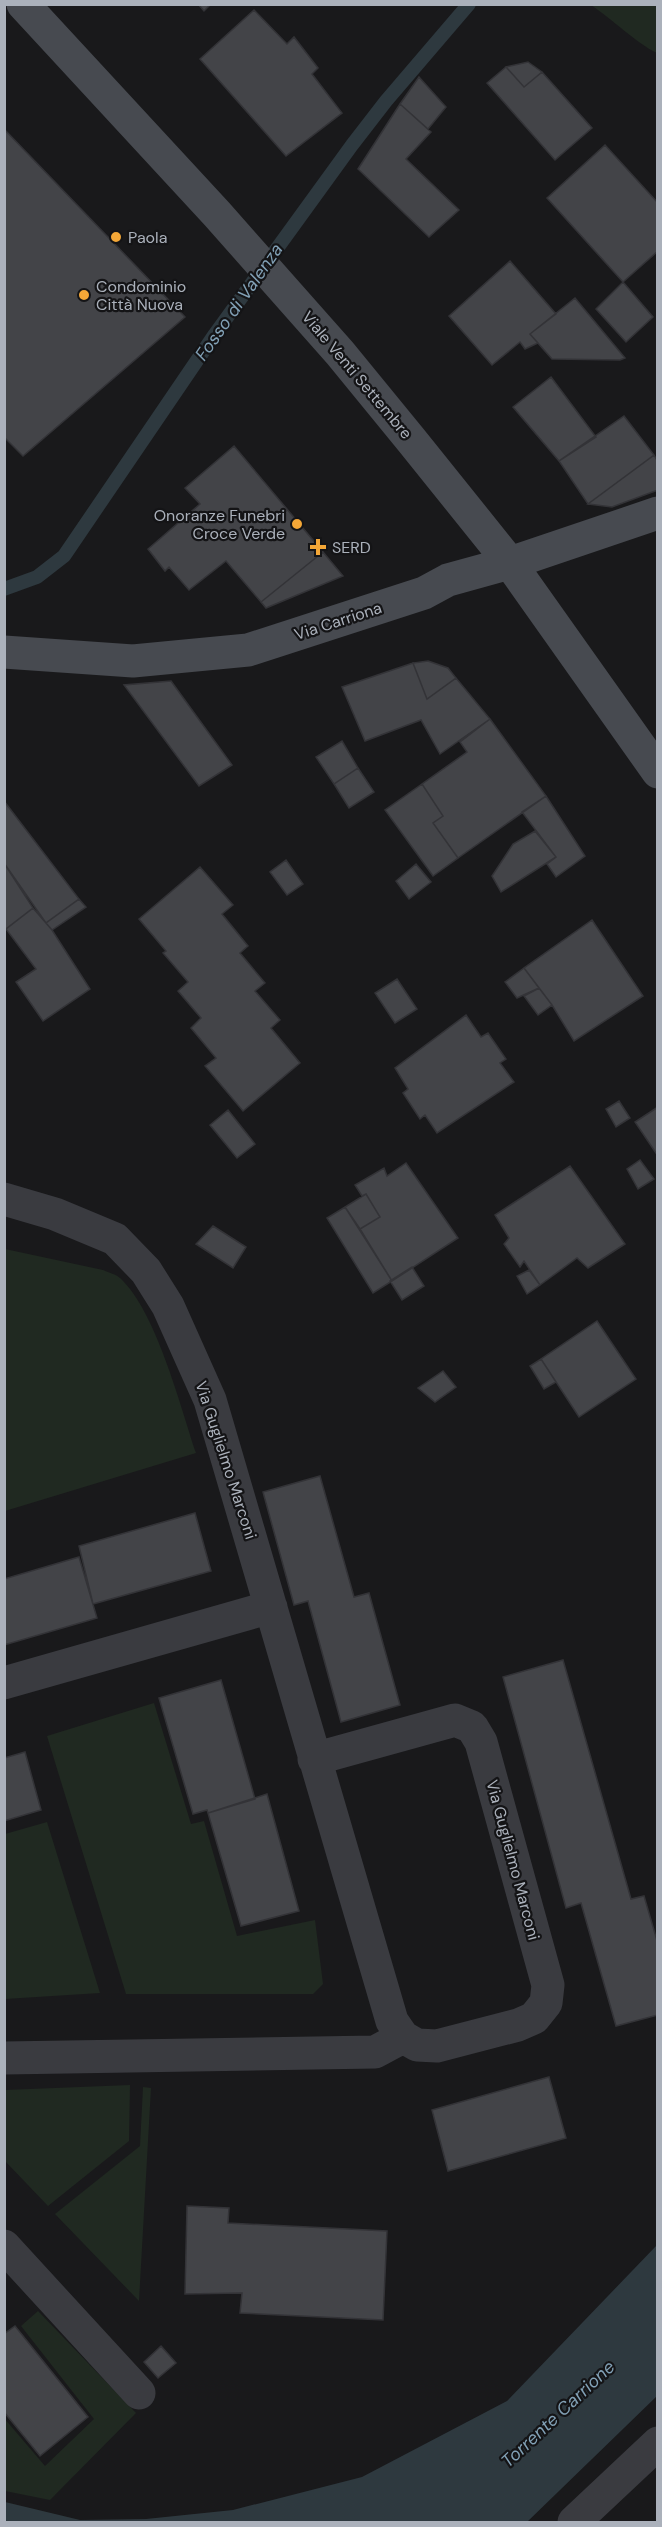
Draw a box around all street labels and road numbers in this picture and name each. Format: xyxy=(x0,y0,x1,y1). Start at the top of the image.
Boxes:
street label: Viale Venti Settembre xyxy=(297,307,417,443)
street label: Via Carriona xyxy=(292,597,384,645)
street label: Via Guglielmo Marconi xyxy=(190,1378,262,1542)
street label: Via Guglielmo Marconi xyxy=(481,1777,545,1943)

